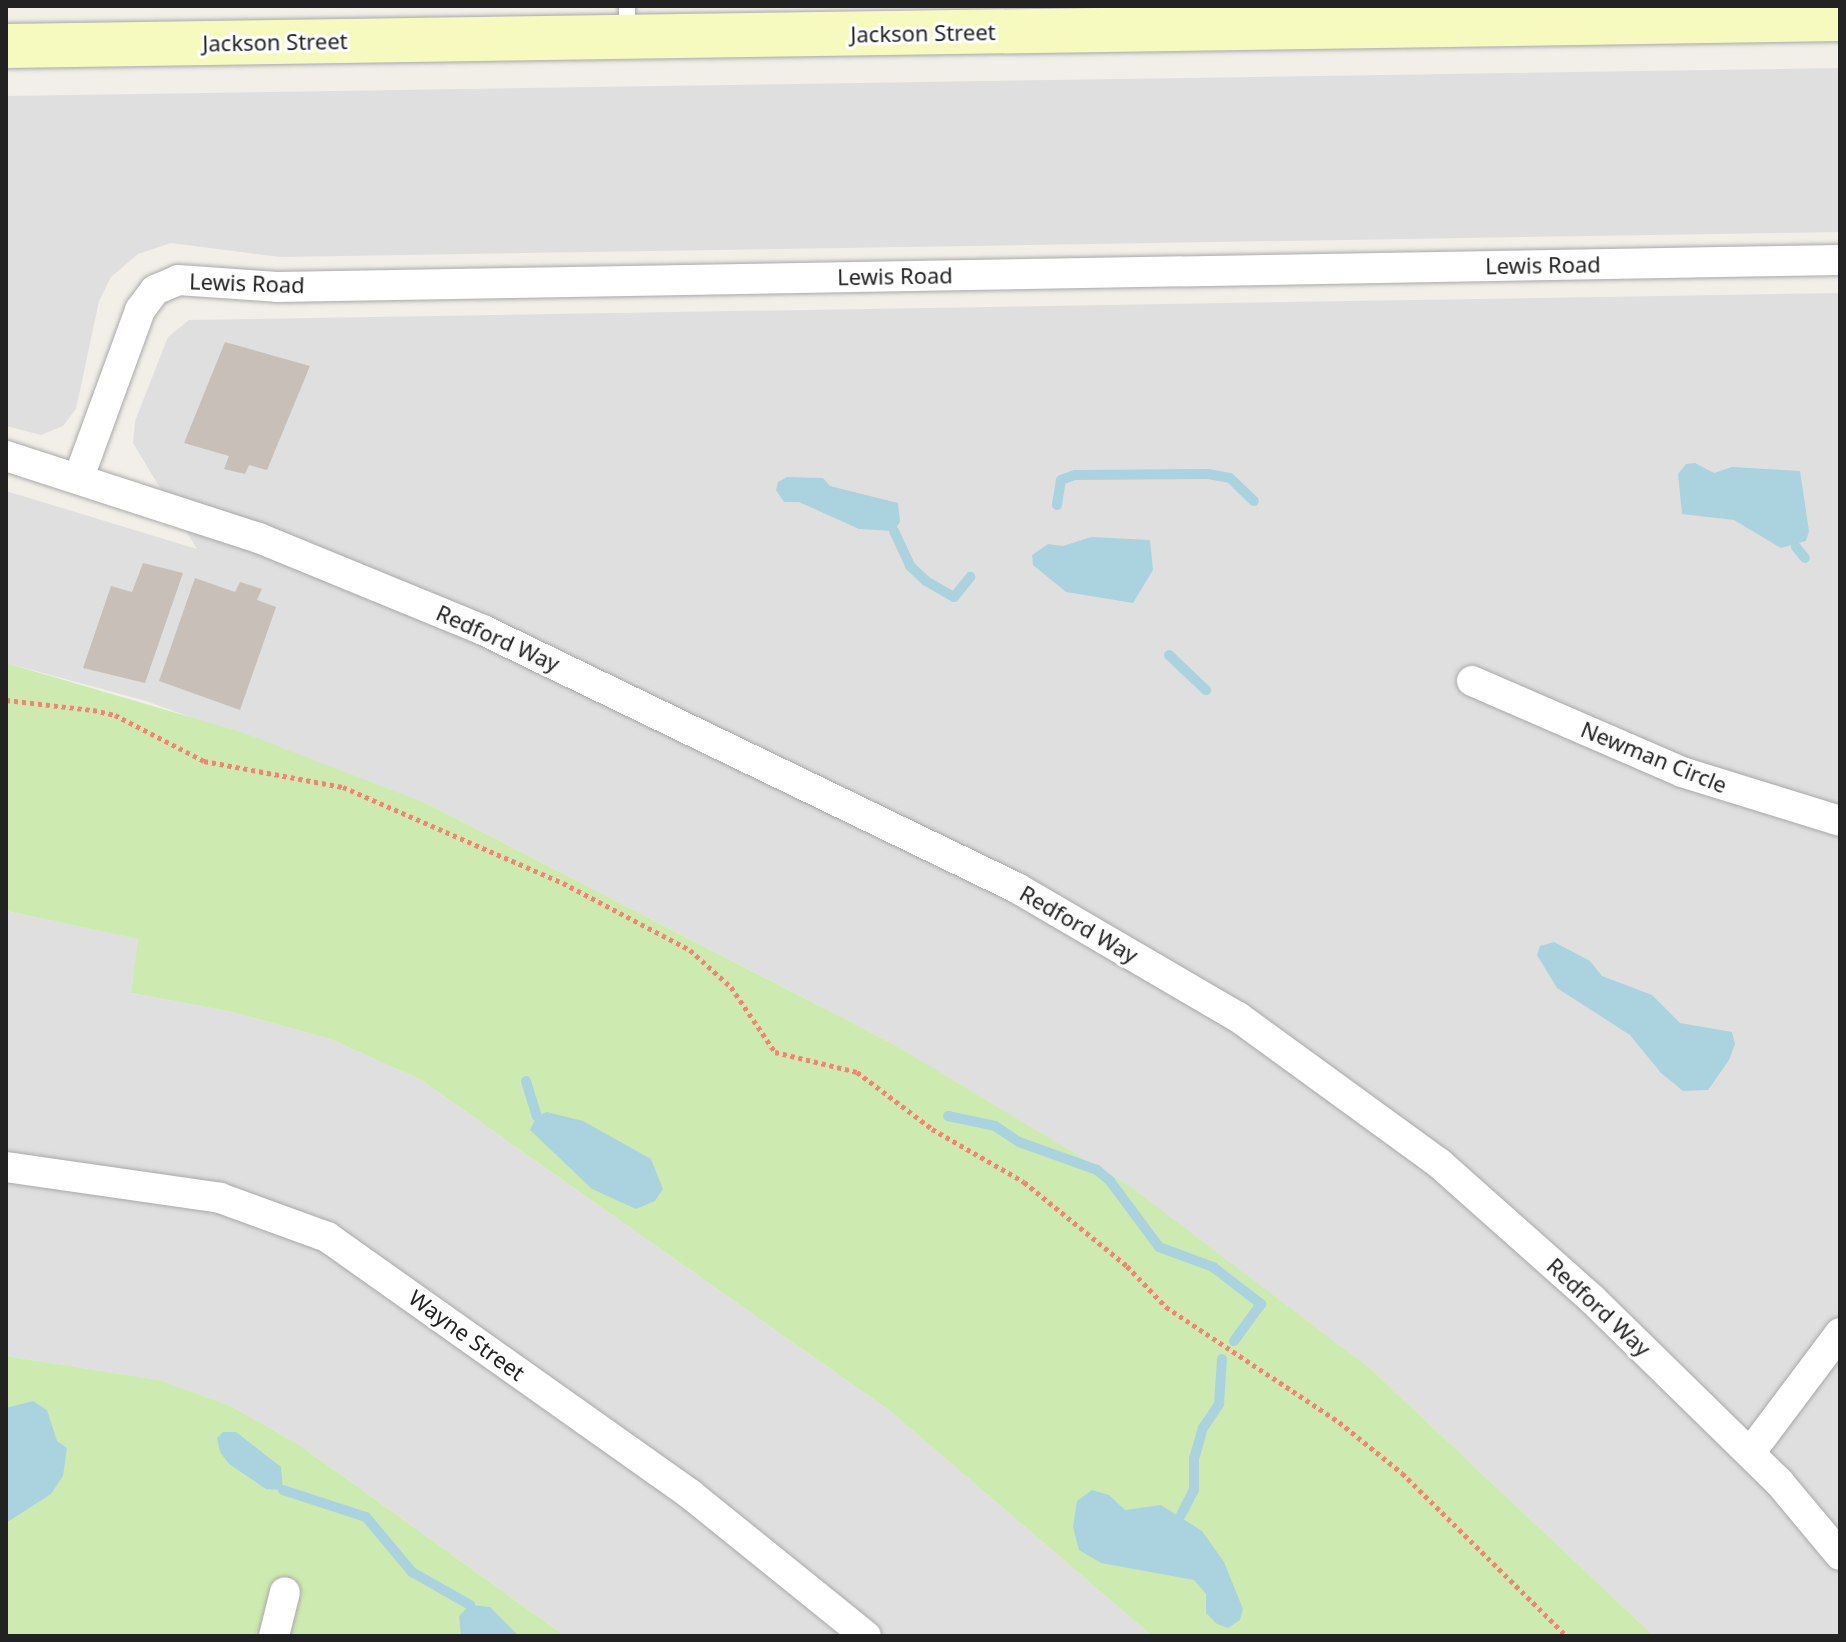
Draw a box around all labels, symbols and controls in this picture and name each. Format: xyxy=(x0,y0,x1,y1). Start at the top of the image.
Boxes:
street label: Jackson Street xyxy=(850,19,996,47)
street label: Jackson Street xyxy=(202,28,348,56)
street label: Lewis Road xyxy=(1485,251,1601,279)
street label: Lewis Road xyxy=(837,262,953,290)
street label: Lewis Road xyxy=(189,268,305,298)
street label: Redford Way xyxy=(432,599,564,677)
street label: Newman Circle xyxy=(1577,716,1731,798)
street label: Redford Way xyxy=(1015,880,1143,968)
street label: Redford Way xyxy=(1542,1252,1656,1362)
street label: Wayne Street xyxy=(404,1284,530,1386)

